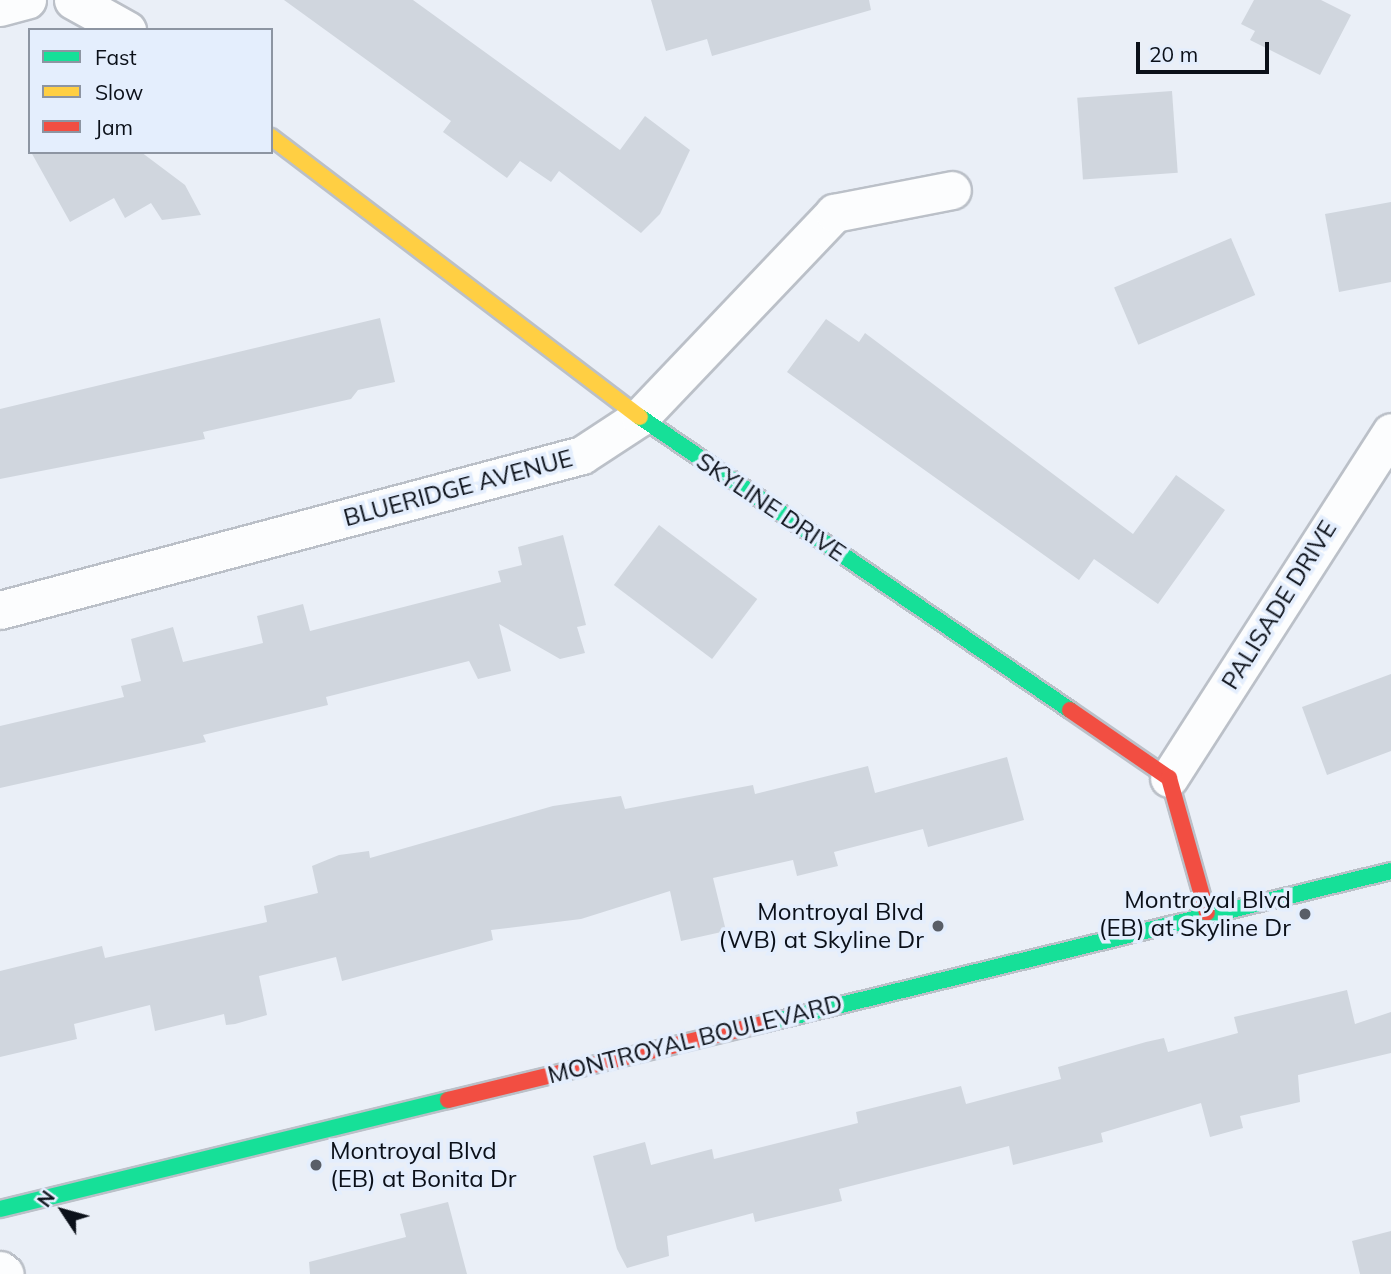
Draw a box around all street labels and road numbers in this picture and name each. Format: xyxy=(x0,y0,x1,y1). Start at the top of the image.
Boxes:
street label: BLUERIDGE AVENUE xyxy=(340,444,576,532)
street label: SKYLINE DRIVE xyxy=(691,447,851,567)
street label: PALISADE DRIVE xyxy=(1216,515,1342,695)
street label: MONTROYAL BOULEVARD xyxy=(545,988,845,1090)

